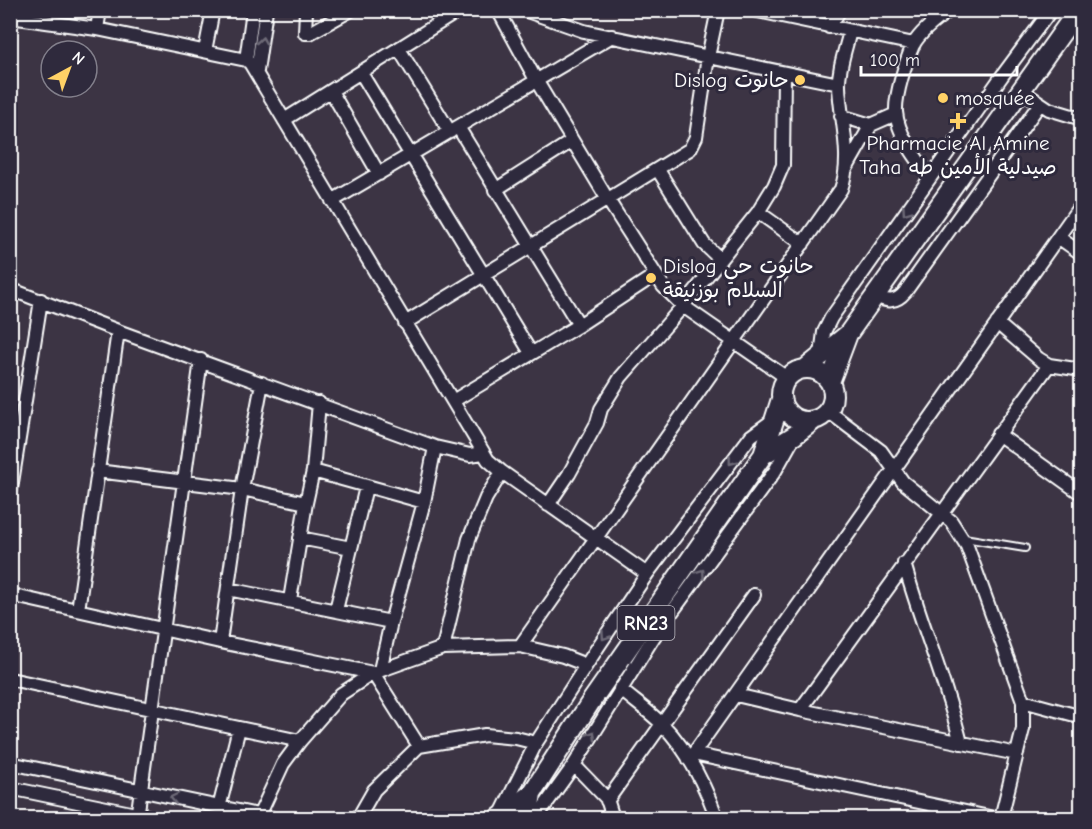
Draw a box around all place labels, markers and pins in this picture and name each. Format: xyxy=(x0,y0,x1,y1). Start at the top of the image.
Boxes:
place label: Dislog حانوت xyxy=(674,68,788,93)
marker: Dislog حانوت xyxy=(793,73,807,87)
place label: mosquée xyxy=(955,86,1035,110)
marker: mosquée xyxy=(936,91,950,105)
marker: Pharmacie Al Amine Taha صيدلية الأمين طه xyxy=(951,114,965,128)
place label: Pharmacie Al Amine Taha صيدلية الأمين طه xyxy=(859,131,1057,179)
place label: Dislog حانوت حي السلام بوزنيقة xyxy=(663,254,813,306)
marker: Dislog حانوت حي السلام بوزنيقة xyxy=(644,271,658,285)

